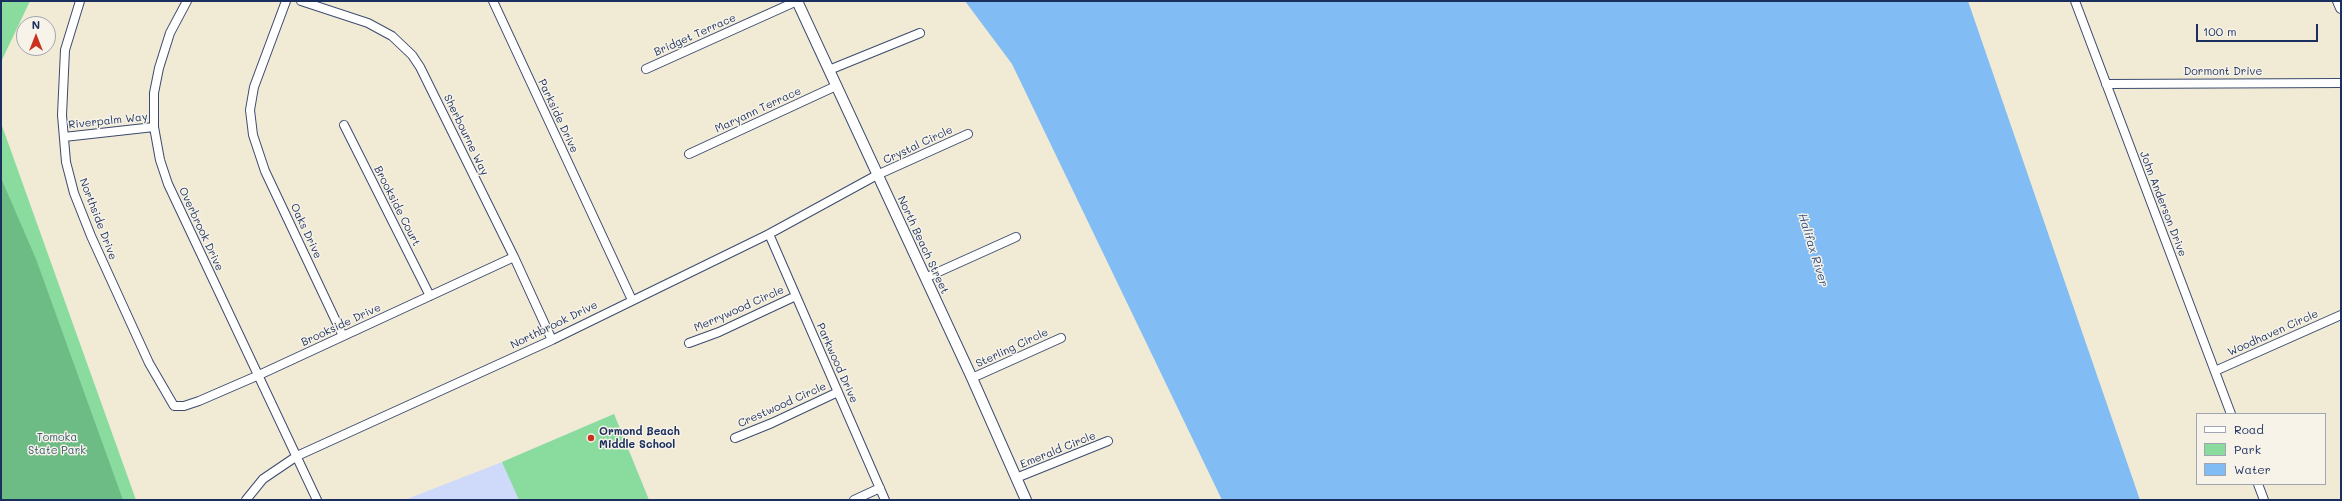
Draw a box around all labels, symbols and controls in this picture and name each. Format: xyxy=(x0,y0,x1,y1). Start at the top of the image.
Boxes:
street label: Bridget Terrace xyxy=(652,11,738,59)
north arrow xyxy=(16,16,56,56)
scale bar xyxy=(2198,16,2320,42)
text: N xyxy=(32,17,40,32)
text: 100 m xyxy=(2203,23,2237,39)
street label: Dormont Drive xyxy=(2184,65,2262,79)
street label: Parkside Drive xyxy=(535,77,581,155)
street label: Maryann Terrace xyxy=(713,84,803,136)
street label: Sherbourne Way xyxy=(441,92,491,178)
street label: Riverpalm Way xyxy=(68,110,148,132)
street label: Crystal Circle xyxy=(881,123,955,167)
street label: John Anderson Drive xyxy=(2137,149,2189,259)
street label: Brookside Court xyxy=(371,164,423,248)
street label: Northside Drive xyxy=(76,176,120,262)
street label: Overbrook Drive xyxy=(176,185,226,273)
street label: North Beach Street xyxy=(895,194,951,296)
street label: Oaks Drive xyxy=(287,201,325,261)
water label: Halifax River xyxy=(1795,212,1831,288)
street label: Merrywood Circle xyxy=(692,283,786,335)
street label: Northbrook Drive xyxy=(508,298,600,352)
street label: Brookside Drive xyxy=(299,301,383,349)
street label: Woodhaven Circle xyxy=(2226,307,2320,359)
street label: Parkwood Drive xyxy=(813,321,861,405)
street label: Sterling Circle xyxy=(974,325,1050,371)
street label: Crestwood Circle xyxy=(736,380,828,430)
legend xyxy=(2196,413,2326,485)
text: Road xyxy=(2234,421,2264,437)
place label: Ormond Beach Middle School xyxy=(599,425,680,451)
street label: Emerald Circle xyxy=(1018,429,1098,471)
park label: Tomoka State Park xyxy=(28,431,86,457)
marker: Ormond Beach Middle School xyxy=(586,433,596,443)
text: Park xyxy=(2234,441,2261,457)
text: Water xyxy=(2234,461,2271,477)

